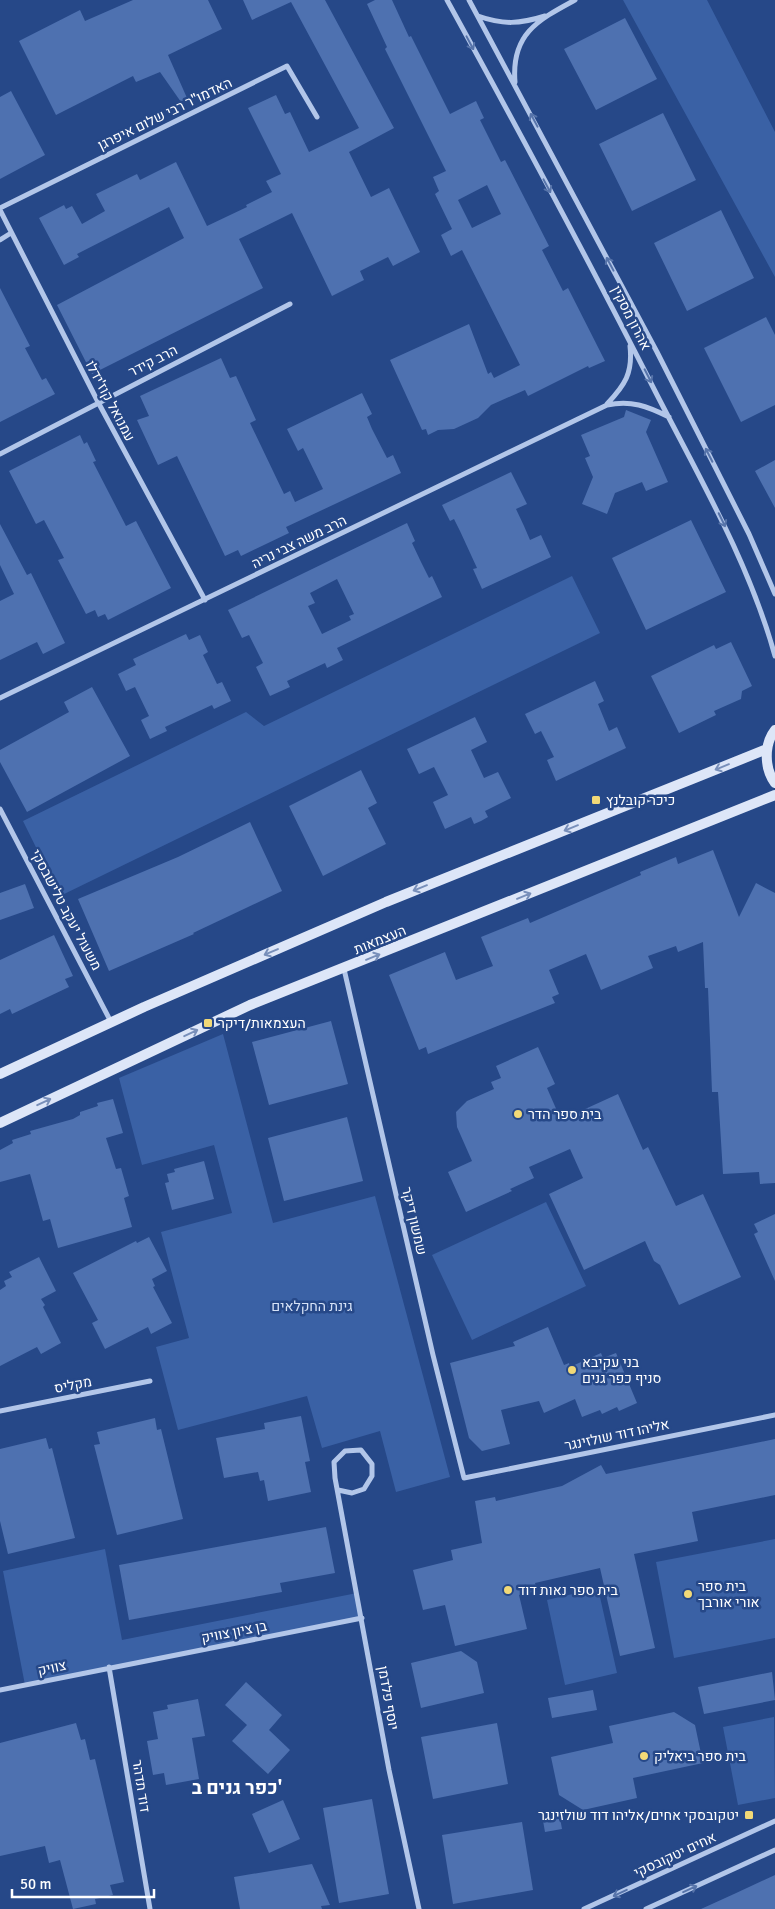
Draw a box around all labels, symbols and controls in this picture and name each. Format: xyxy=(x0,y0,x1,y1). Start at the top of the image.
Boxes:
one-way arrow xyxy=(466,35,475,50)
street label: האדמו"ר רבי שלום איפרגן xyxy=(95,74,235,154)
one-way arrow xyxy=(529,113,539,128)
one-way arrow xyxy=(543,178,553,192)
one-way arrow xyxy=(605,257,615,271)
street label: אהרון מסקין xyxy=(608,283,654,353)
street label: הרב קידר xyxy=(126,341,180,381)
street label: עמנואל קוז'ידלו xyxy=(82,358,138,444)
one-way arrow xyxy=(644,368,653,383)
one-way arrow xyxy=(704,448,713,463)
street label: הרב משה צבי נריה xyxy=(249,512,349,572)
one-way arrow xyxy=(717,513,727,528)
one-way arrow xyxy=(715,763,730,772)
place label: כיכר קובלנץ xyxy=(606,792,675,809)
marker: כיכר קובלנץ xyxy=(590,794,602,806)
one-way arrow xyxy=(564,823,579,833)
street label: משעול יעקב טלישבסקי xyxy=(27,847,105,973)
one-way arrow xyxy=(413,884,428,893)
one-way arrow xyxy=(516,891,531,901)
street label: העצמאות xyxy=(351,922,409,958)
one-way arrow xyxy=(264,947,279,957)
one-way arrow xyxy=(365,952,380,961)
place label: העצמאות/דיקר xyxy=(218,1015,306,1032)
marker: העצמאות/דיקר xyxy=(202,1017,214,1029)
one-way arrow xyxy=(183,1028,198,1037)
one-way arrow xyxy=(36,1097,51,1106)
place label: בית ספר הדר xyxy=(528,1106,602,1123)
marker: בית ספר הדר xyxy=(512,1108,524,1120)
street label: שמשון דיקר xyxy=(398,1185,430,1257)
park label: גינת החקלאים xyxy=(271,1298,353,1315)
place label: בני עקיבא סניף כפר גנים xyxy=(582,1354,661,1387)
marker: בני עקיבא סניף כפר גנים xyxy=(566,1364,578,1376)
street label: מקליס xyxy=(53,1373,93,1397)
street label: אליהו דוד שולזינגר xyxy=(563,1416,671,1454)
place label: בית ספר אורי אורבך xyxy=(698,1578,760,1611)
place label: בית ספר נאות דוד xyxy=(518,1582,618,1599)
marker: בית ספר נאות דוד xyxy=(502,1584,514,1596)
marker: בית ספר אורי אורבך xyxy=(682,1588,694,1600)
street label: בן ציון צוויק xyxy=(200,1617,269,1647)
street label: צוויק xyxy=(36,1657,68,1679)
street label: יוסף פלדמן xyxy=(374,1665,402,1731)
place label: בית ספר ביאליק xyxy=(654,1748,746,1765)
marker: בית ספר ביאליק xyxy=(638,1750,650,1762)
street label: דוד תדהר xyxy=(128,1759,154,1813)
district label: כפר גנים ב' xyxy=(192,1776,282,1800)
place label: יטקובסקי אחים/אליהו דוד שולזינגר xyxy=(538,1807,739,1824)
marker: יטקובסקי אחים/אליהו דוד שולזינגר xyxy=(743,1809,755,1821)
street label: אחים יטקובסקי xyxy=(631,1829,719,1881)
scale bar xyxy=(12,1866,155,1898)
text: 50 m xyxy=(20,1875,51,1893)
one-way arrow xyxy=(682,1883,697,1893)
one-way arrow xyxy=(612,1888,627,1898)

